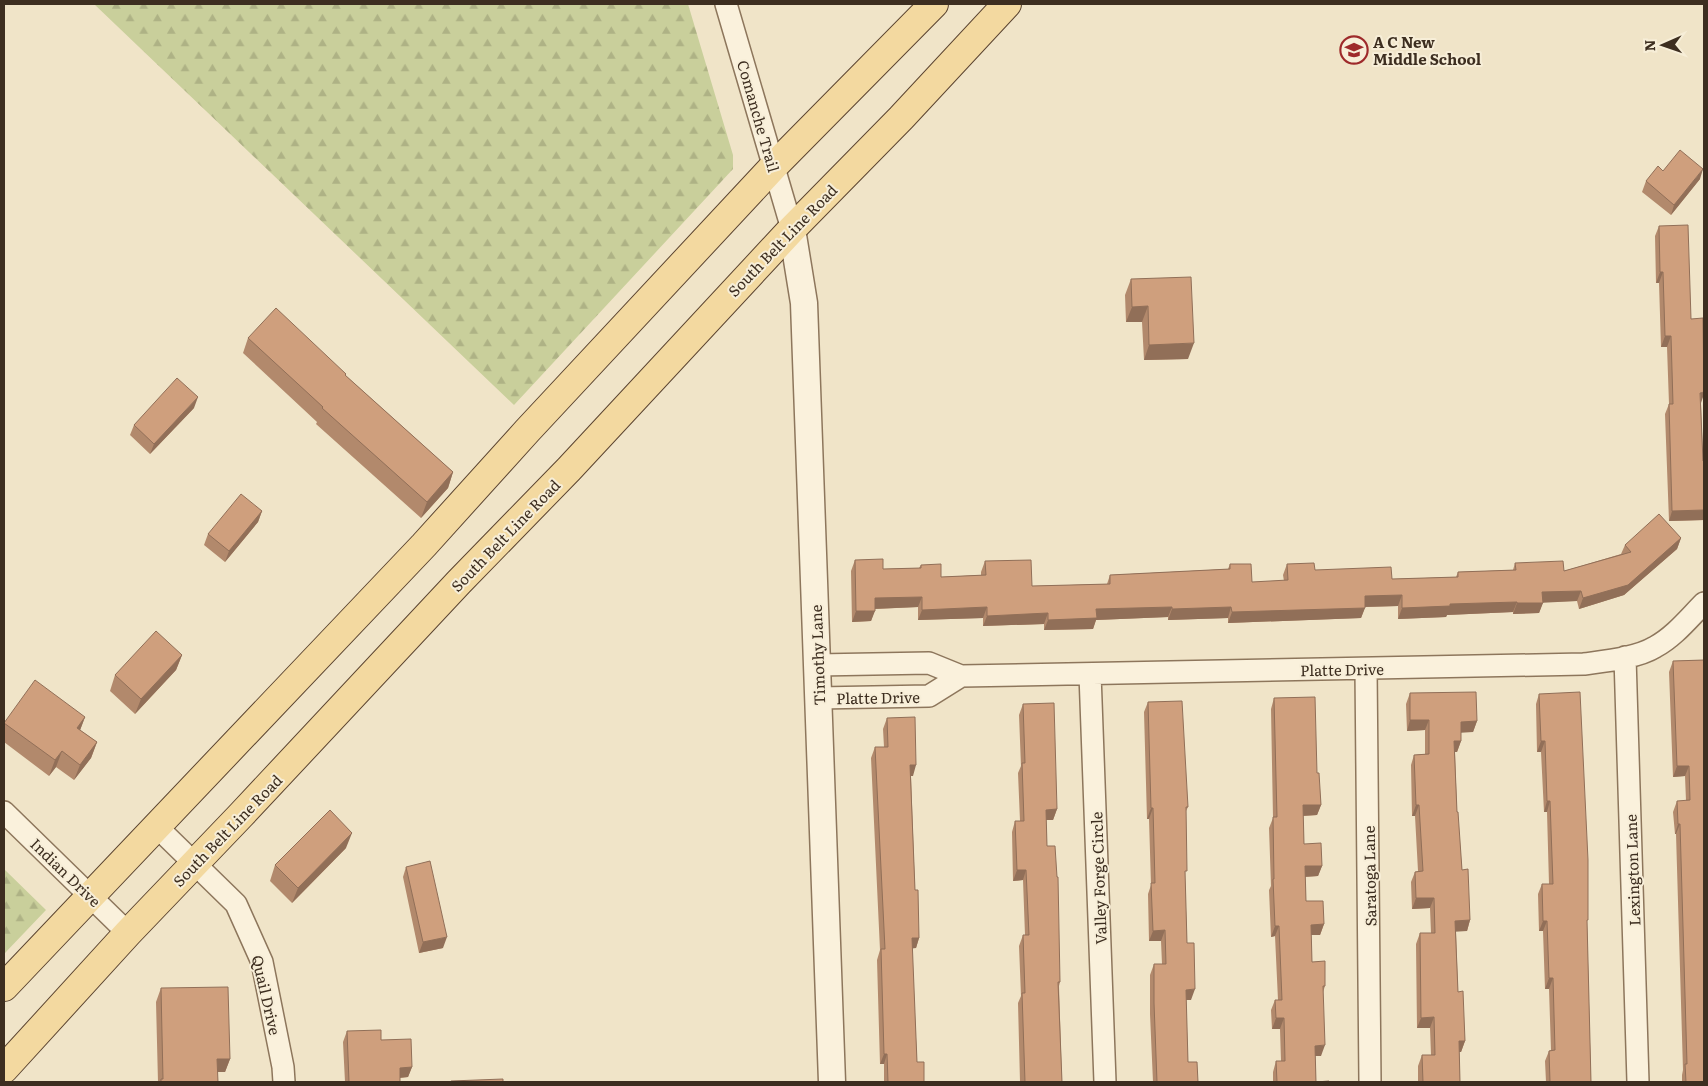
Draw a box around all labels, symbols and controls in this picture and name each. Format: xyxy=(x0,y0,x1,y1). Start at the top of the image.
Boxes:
north arrow xyxy=(1638,20,1688,70)
place label: A C New Middle School xyxy=(1373,30,1482,70)
school or university icon: A C New Middle School xyxy=(1339,35,1369,65)
text: N xyxy=(1639,39,1659,52)
street label: Comanche Trail xyxy=(732,57,786,175)
street label: South Belt Line Road xyxy=(722,179,842,301)
street label: South Belt Line Road xyxy=(445,474,565,596)
street label: Timothy Lane xyxy=(804,604,830,706)
street label: Platte Drive xyxy=(1300,657,1384,681)
street label: Platte Drive xyxy=(836,685,920,709)
street label: South Belt Line Road xyxy=(167,769,287,891)
street label: Valley Forge Circle xyxy=(1084,811,1112,945)
street label: Lexington Lane xyxy=(1619,814,1645,926)
street label: Saratoga Lane xyxy=(1357,825,1381,927)
street label: Indian Drive xyxy=(25,832,107,912)
street label: Quail Drive xyxy=(247,953,287,1037)

